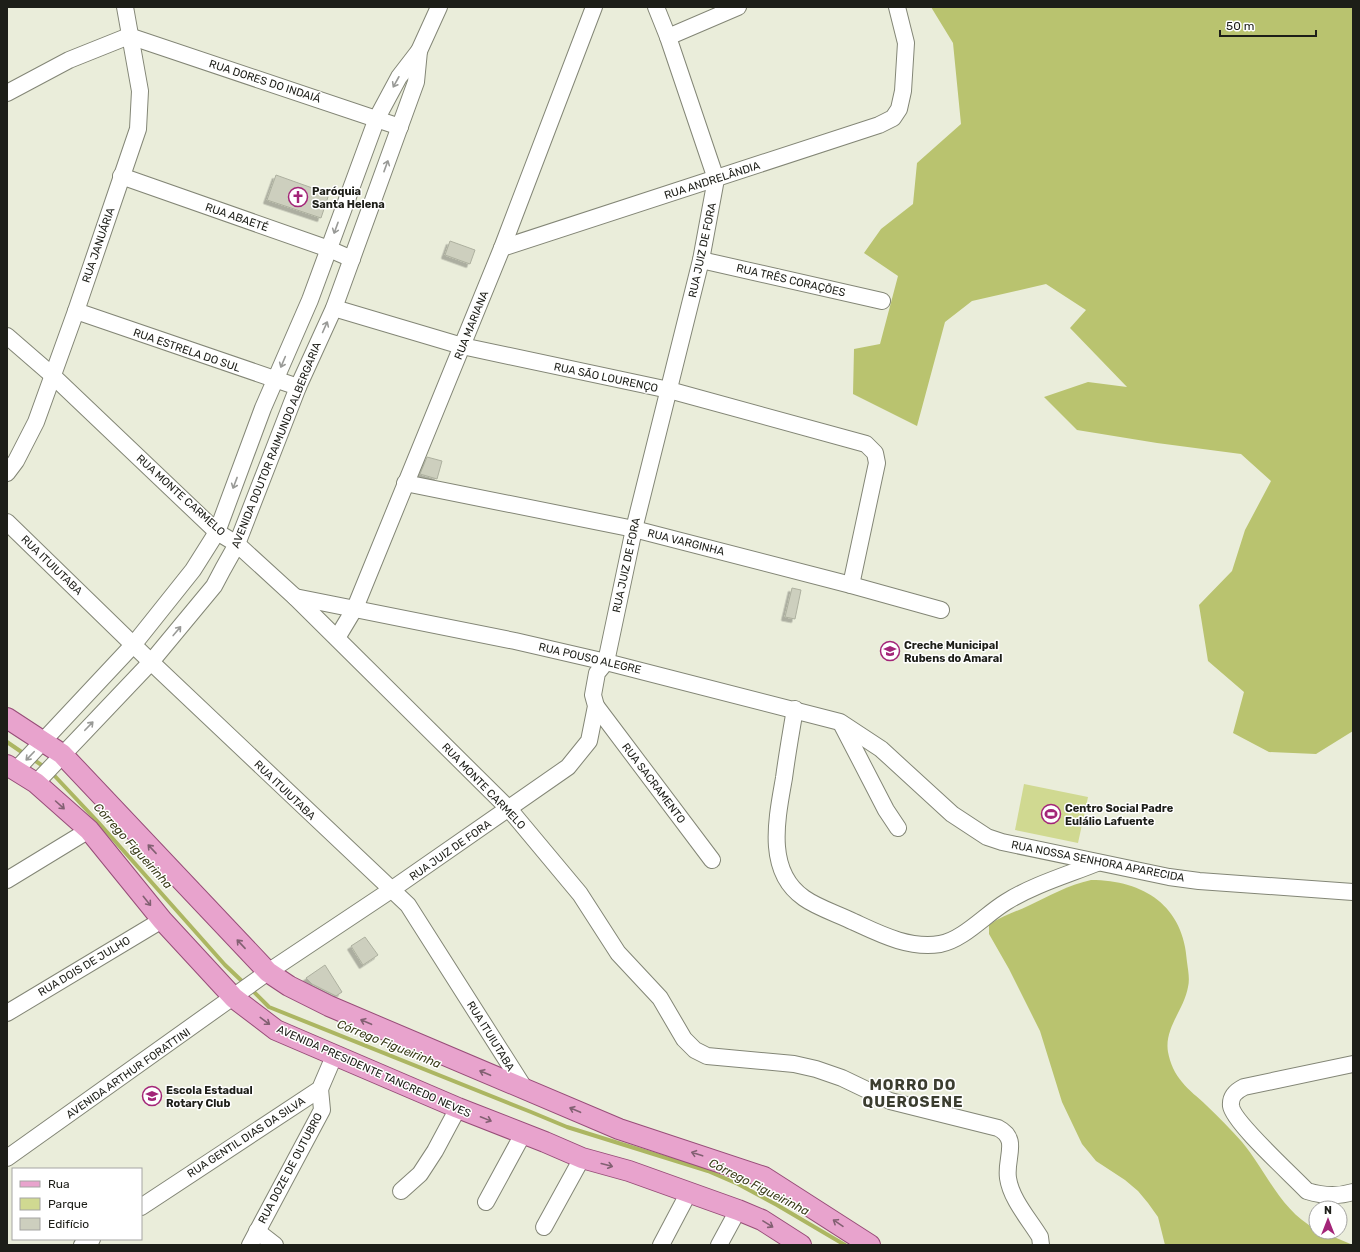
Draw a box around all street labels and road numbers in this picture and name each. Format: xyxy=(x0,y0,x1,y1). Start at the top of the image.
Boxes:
street label: RUA DORES DO INDAIÁ xyxy=(207,57,323,106)
street label: RUA ANDRELÂNDIA xyxy=(663,159,762,202)
street label: RUA ABAETÉ xyxy=(204,201,270,234)
street label: RUA JUIZ DE FORA xyxy=(686,201,719,299)
street label: RUA JANUÁRIA xyxy=(79,205,118,285)
street label: RUA TRÊS CORAÇÕES xyxy=(735,262,847,299)
street label: RUA MARIANA xyxy=(452,288,491,362)
street label: RUA ESTRELA DO SUL xyxy=(131,326,242,375)
street label: AVENIDA DOUTOR RAIMUNDO ALBERGARIA xyxy=(229,340,324,550)
street label: RUA SÃO LOURENÇO xyxy=(553,360,659,395)
street label: RUA MONTE CARMELO xyxy=(134,452,228,539)
street label: RUA JUIZ DE FORA xyxy=(610,516,643,614)
street label: RUA VARGINHA xyxy=(646,527,726,558)
street label: RUA ITUIUTABA xyxy=(18,533,85,598)
street label: RUA POUSO ALEGRE xyxy=(537,640,643,677)
street label: RUA MONTE CARMELO xyxy=(439,741,528,832)
street label: RUA SACRAMENTO xyxy=(619,741,688,826)
street label: RUA ITUIUTABA xyxy=(251,758,318,823)
street label: RUA JUIZ DE FORA xyxy=(407,817,494,884)
street label: RUA NOSSA SENHORA APARECIDA xyxy=(1010,838,1186,885)
street label: RUA DOIS DE JULHO xyxy=(36,934,133,999)
street label: RUA ITUIUTABA xyxy=(464,999,518,1074)
street label: AVENIDA PRESIDENTE TANCREDO NEVES xyxy=(275,1023,473,1120)
street label: AVENIDA ARTHUR FORATTINI xyxy=(64,1025,193,1121)
street label: RUA GENTIL DIAS DA SILVA xyxy=(185,1094,308,1180)
street label: RUA DOZE DE OUTUBRO xyxy=(256,1111,325,1226)

